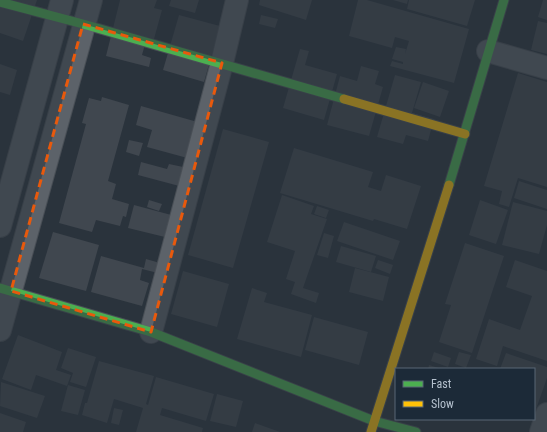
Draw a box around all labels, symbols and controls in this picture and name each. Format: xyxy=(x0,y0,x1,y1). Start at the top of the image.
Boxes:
legend xyxy=(395,368,535,420)
text: Fast xyxy=(431,377,452,391)
text: Slow xyxy=(431,397,454,411)

